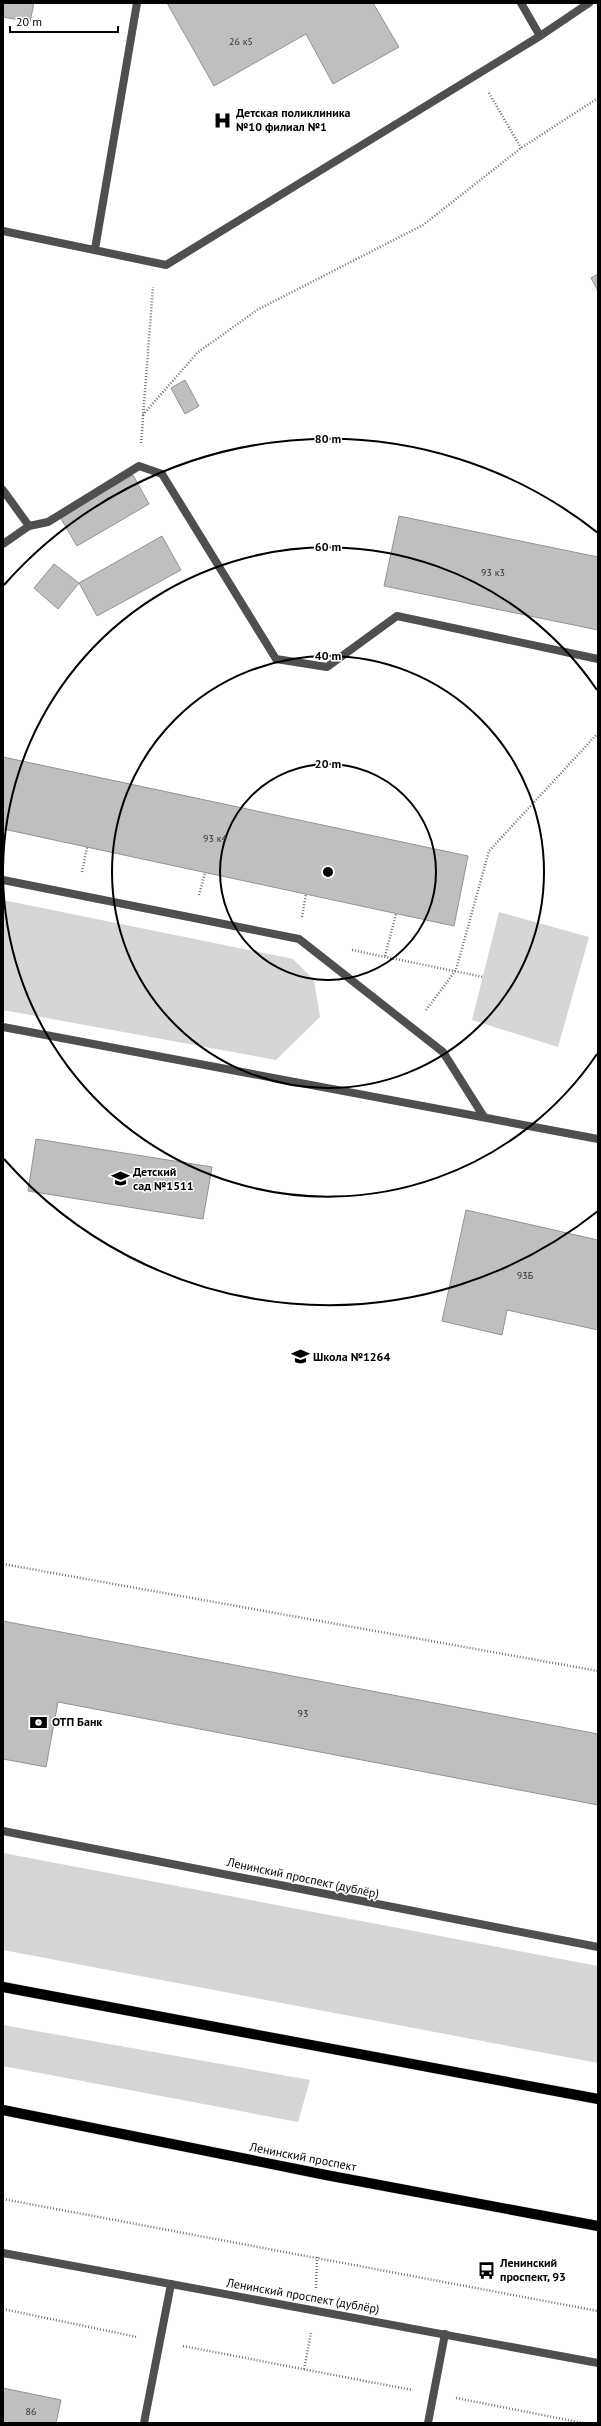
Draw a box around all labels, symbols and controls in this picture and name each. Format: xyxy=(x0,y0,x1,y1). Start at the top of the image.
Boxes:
scale bar xyxy=(10,8,118,34)
text: 20 m xyxy=(16,14,42,29)
house number: 26 к5 xyxy=(229,35,253,48)
place label: Детская поликлиника №10 филиал №1 xyxy=(236,105,351,134)
hospital icon: Детская поликлиника №10 филиал №1 xyxy=(213,110,233,130)
text: 80 m xyxy=(315,431,341,446)
text: 60 m xyxy=(315,539,341,554)
house number: 93 к3 xyxy=(481,566,505,579)
text: 40 m xyxy=(315,648,341,663)
text: 20 m xyxy=(315,756,341,771)
house number: 93 к4 xyxy=(203,832,227,845)
centre of rings xyxy=(321,865,335,879)
place label: Детский сад №1511 xyxy=(133,1164,194,1193)
school or university icon: Детский сад №1511 xyxy=(110,1169,130,1189)
house number: 93Б xyxy=(517,1269,534,1282)
school or university icon: Школа №1264 xyxy=(290,1347,310,1367)
place label: Школа №1264 xyxy=(313,1349,390,1364)
house number: 93 xyxy=(298,1707,308,1720)
bank icon: ОТП Банк xyxy=(29,1712,49,1732)
place label: ОТП Банк xyxy=(52,1714,102,1729)
street label: Ленинский проспект (дублёр) xyxy=(225,1854,380,1901)
street label: Ленинский проспект xyxy=(248,2139,358,2174)
place label: Ленинский проспект, 93 xyxy=(499,2255,566,2284)
bus stop icon: Ленинский проспект, 93 xyxy=(477,2260,497,2280)
street label: Ленинский проспект (дублёр) xyxy=(224,2274,381,2316)
house number: 86 xyxy=(26,2405,36,2418)

